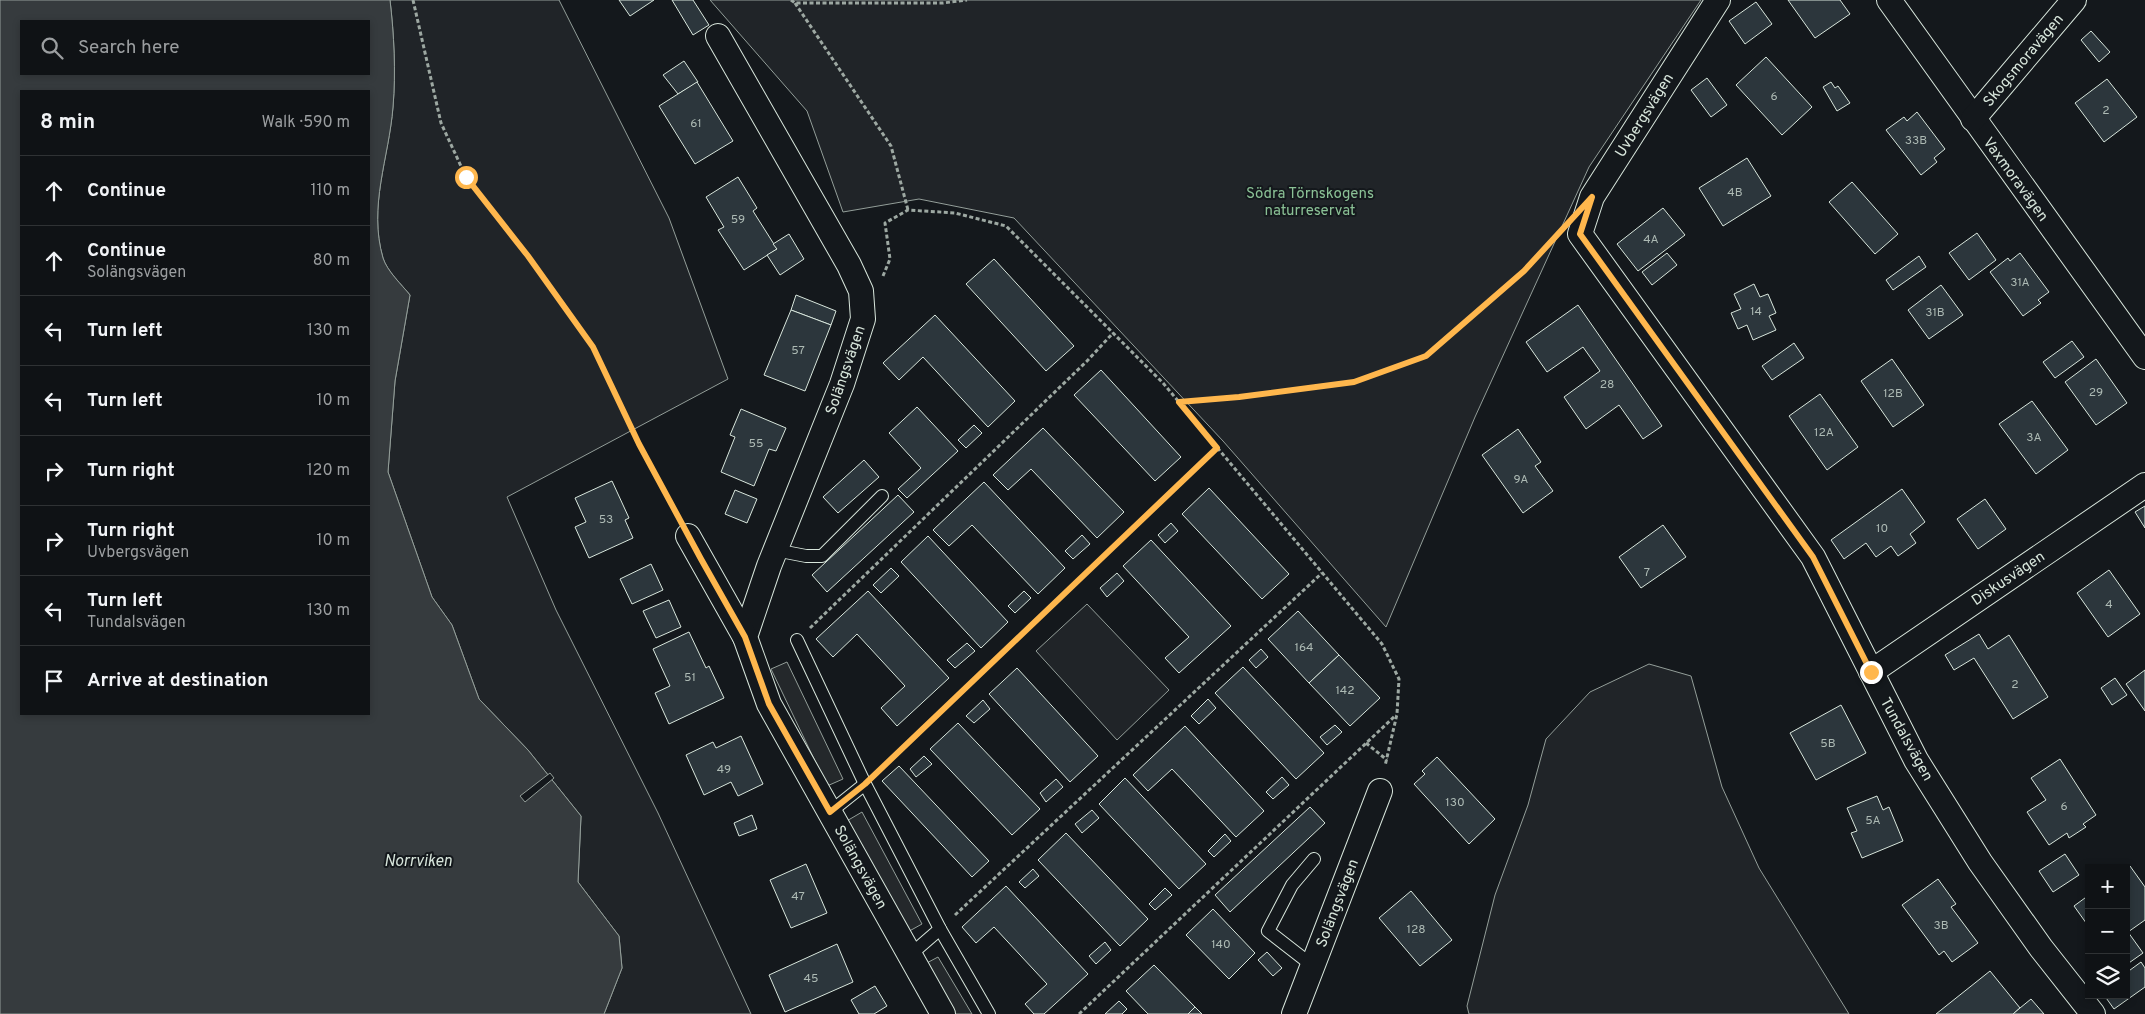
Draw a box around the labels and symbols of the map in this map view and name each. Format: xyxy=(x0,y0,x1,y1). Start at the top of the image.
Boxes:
street label: Skogsmoravägen xyxy=(1980,11,2069,111)
street label: Uvbergsvägen xyxy=(1612,70,1679,161)
house number: 6 xyxy=(1770,89,1778,105)
house number: 2 xyxy=(2102,103,2110,119)
house number: 61 xyxy=(690,116,702,132)
house number: 33B xyxy=(1905,133,1927,149)
street label: Vaxmoravägen xyxy=(1978,134,2052,226)
route start xyxy=(455,166,478,189)
park label: Södra Törnskogens naturreservat xyxy=(1246,185,1374,221)
house number: 4B xyxy=(1727,185,1743,201)
house number: 59 xyxy=(731,212,745,228)
house number: 4A xyxy=(1643,232,1659,248)
house number: 31A xyxy=(2010,275,2030,291)
house number: 14 xyxy=(1750,304,1762,320)
house number: 31B xyxy=(1925,305,1945,321)
street label: Solängsvägen xyxy=(822,323,871,418)
house number: 57 xyxy=(791,343,805,359)
house number: 28 xyxy=(1600,377,1614,393)
house number: 29 xyxy=(2089,385,2103,401)
house number: 12B xyxy=(1883,386,1903,402)
house number: 12A xyxy=(1814,425,1834,441)
house number: 3A xyxy=(2026,430,2042,446)
house number: 55 xyxy=(749,436,763,452)
house number: 9A xyxy=(1514,472,1528,488)
house number: 53 xyxy=(599,512,613,528)
house number: 10 xyxy=(1876,521,1888,537)
street label: Diskusvägen xyxy=(1969,548,2049,611)
house number: 7 xyxy=(1644,565,1650,581)
house number: 4 xyxy=(2105,597,2113,613)
house number: 164 xyxy=(1294,640,1314,656)
route end xyxy=(1860,661,1883,684)
house number: 51 xyxy=(684,670,696,686)
house number: 2 xyxy=(2011,677,2019,693)
house number: 142 xyxy=(1335,683,1355,699)
street label: Tundalsvägen xyxy=(1875,695,1936,785)
house number: 5B xyxy=(1820,736,1836,752)
house number: 49 xyxy=(717,762,731,778)
house number: 130 xyxy=(1445,795,1465,811)
house number: 6 xyxy=(2060,799,2068,815)
house number: 5A xyxy=(1865,813,1881,829)
street label: Solängsvägen xyxy=(829,822,891,913)
water label: Norrviken xyxy=(384,852,452,872)
street label: Solängsvägen xyxy=(1313,857,1364,950)
house number: 47 xyxy=(791,889,805,905)
house number: 3B xyxy=(1933,918,1949,934)
house number: 128 xyxy=(1406,922,1426,938)
house number: 140 xyxy=(1211,937,1231,953)
house number: 45 xyxy=(804,971,818,987)

